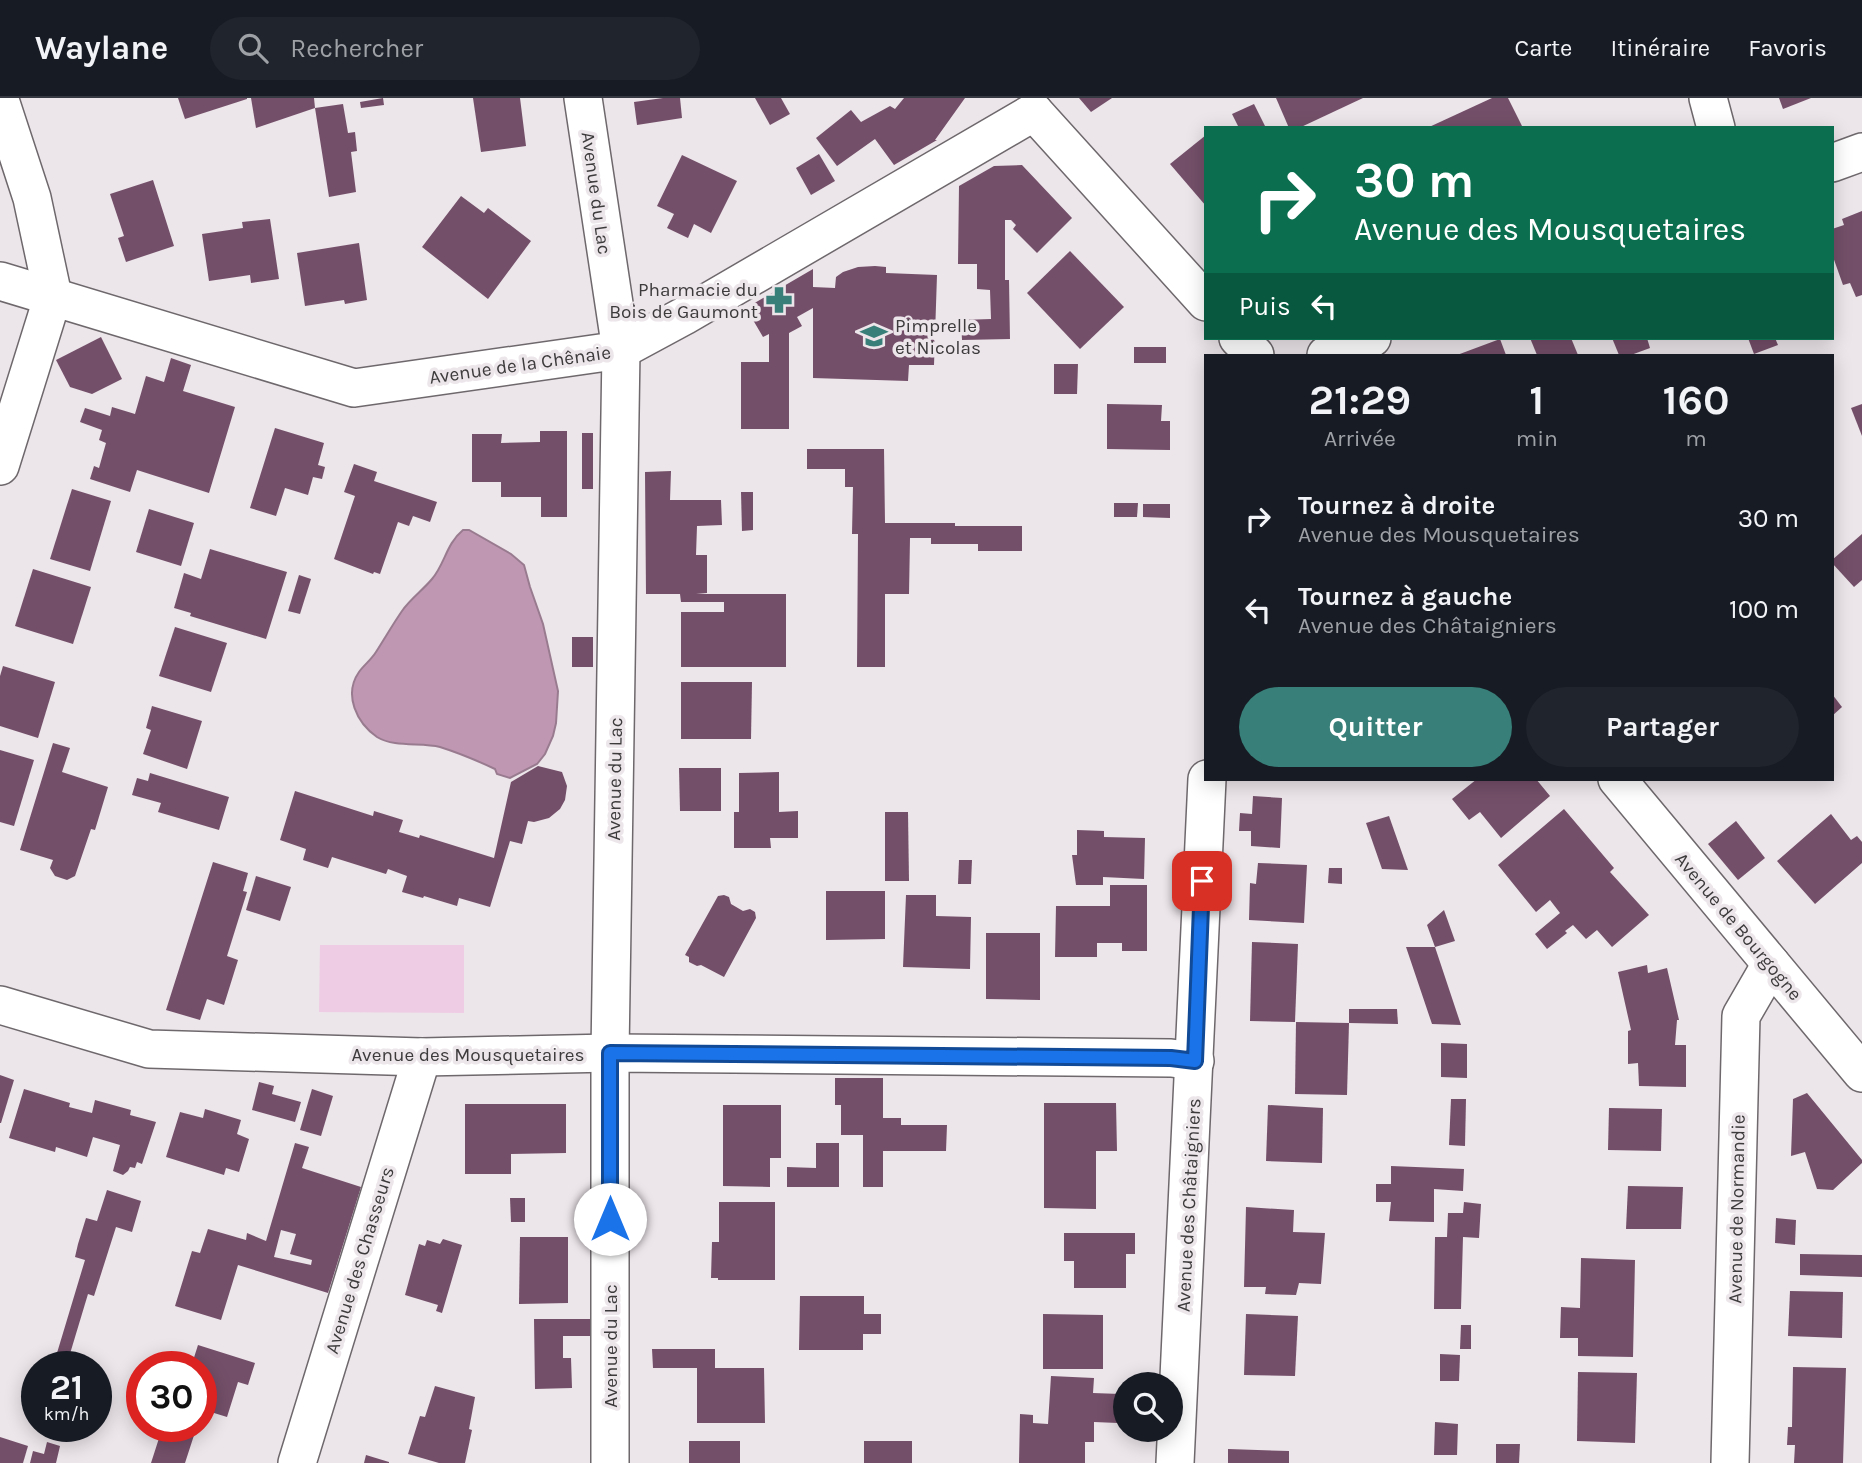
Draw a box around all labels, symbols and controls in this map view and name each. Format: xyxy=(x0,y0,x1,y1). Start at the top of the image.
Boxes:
search box xyxy=(210,17,700,80)
text: Waylane xyxy=(35,29,168,67)
icon: search xyxy=(234,29,272,67)
text: Rechercher xyxy=(290,33,423,64)
text: Carte xyxy=(1514,34,1572,62)
text: Itinéraire xyxy=(1610,34,1710,62)
text: Favoris xyxy=(1748,34,1827,62)
street label: Avenue du Lac xyxy=(577,130,615,256)
text: 30 m xyxy=(1354,152,1474,209)
icon: right xyxy=(1239,154,1330,245)
text: Avenue des Mousquetaires xyxy=(1354,211,1746,248)
place label: Pharmacie du Bois de Gaumont xyxy=(609,279,758,323)
pharmacy icon: Pharmacie du Bois de Gaumont xyxy=(764,285,794,315)
icon: left xyxy=(1305,287,1343,325)
text: Puis xyxy=(1239,291,1291,322)
place label: Pimprelle et Nicolas xyxy=(895,315,981,359)
school or university icon: Pimprelle et Nicolas xyxy=(859,321,889,351)
street label: Avenue de la Chênaie xyxy=(428,341,612,389)
text: 21:29 xyxy=(1308,375,1411,425)
text: 1 xyxy=(1529,375,1544,425)
text: 160 xyxy=(1662,375,1730,425)
text: Arrivée xyxy=(1324,425,1396,452)
text: min xyxy=(1516,425,1558,452)
text: m xyxy=(1685,425,1707,452)
text: Tournez à droite xyxy=(1298,490,1495,521)
icon: right xyxy=(1239,500,1277,538)
text: 30 m xyxy=(1738,503,1799,534)
text: Avenue des Mousquetaires xyxy=(1298,521,1580,548)
text: Tournez à gauche xyxy=(1298,581,1512,612)
icon: left xyxy=(1239,591,1277,629)
text: 100 m xyxy=(1729,594,1799,625)
text: Avenue des Châtaigniers xyxy=(1298,612,1557,639)
button: Quitter xyxy=(1239,687,1512,767)
button: Partager xyxy=(1526,687,1799,767)
street label: Avenue du Lac xyxy=(603,717,627,841)
street label: Avenue de Bourgogne xyxy=(1670,848,1806,1005)
pin xyxy=(1172,851,1232,911)
icon: arrive xyxy=(1183,862,1221,900)
street label: Avenue des Mousquetaires xyxy=(352,1044,584,1066)
street label: Avenue des Châtaigniers xyxy=(1172,1098,1206,1312)
street label: Avenue de Normandie xyxy=(1724,1114,1750,1304)
street label: Avenue des Chasseurs xyxy=(321,1164,399,1356)
position arrow xyxy=(573,1182,647,1256)
street label: Avenue du Lac xyxy=(600,1284,622,1408)
speed limit sign: 30 xyxy=(126,1351,217,1442)
text: 21 xyxy=(50,1367,83,1408)
map controls xyxy=(1113,1372,1183,1442)
button: search xyxy=(1113,1372,1183,1442)
text: km/h xyxy=(44,1403,89,1425)

